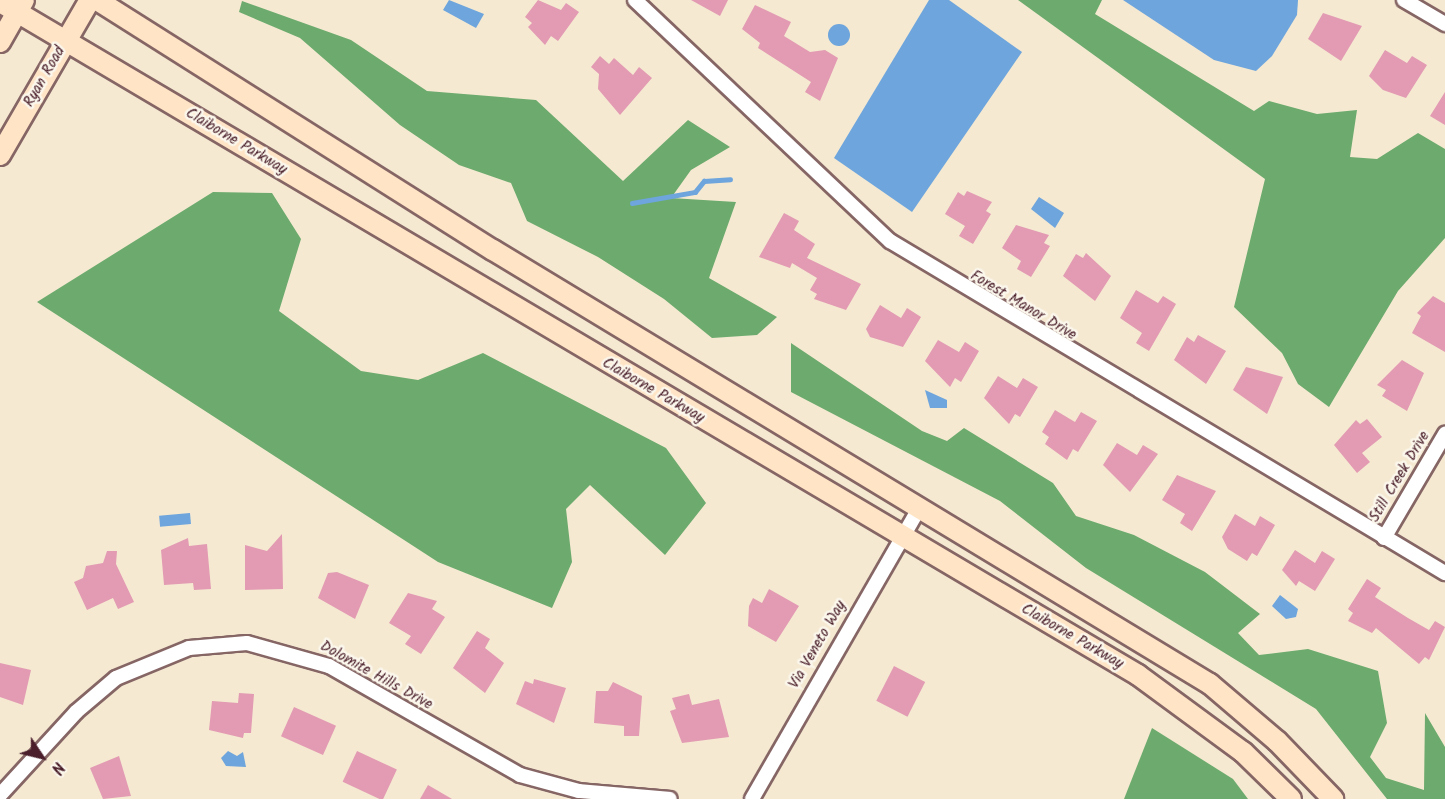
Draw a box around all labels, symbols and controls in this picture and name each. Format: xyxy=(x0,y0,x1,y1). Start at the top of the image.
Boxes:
street label: Ryan Road xyxy=(20,44,70,110)
street label: Claiborne Parkway xyxy=(182,105,290,179)
street label: Forest Manor Drive xyxy=(967,267,1079,345)
street label: Claiborne Parkway xyxy=(599,354,707,428)
street label: Still Creek Drive xyxy=(1366,428,1434,526)
street label: Via Veneto Way xyxy=(786,598,850,692)
street label: Claiborne Parkway xyxy=(1018,600,1126,674)
street label: Dolomite Hills Drive xyxy=(317,638,435,714)
north arrow xyxy=(12,727,72,787)
text: N xyxy=(44,756,70,779)

